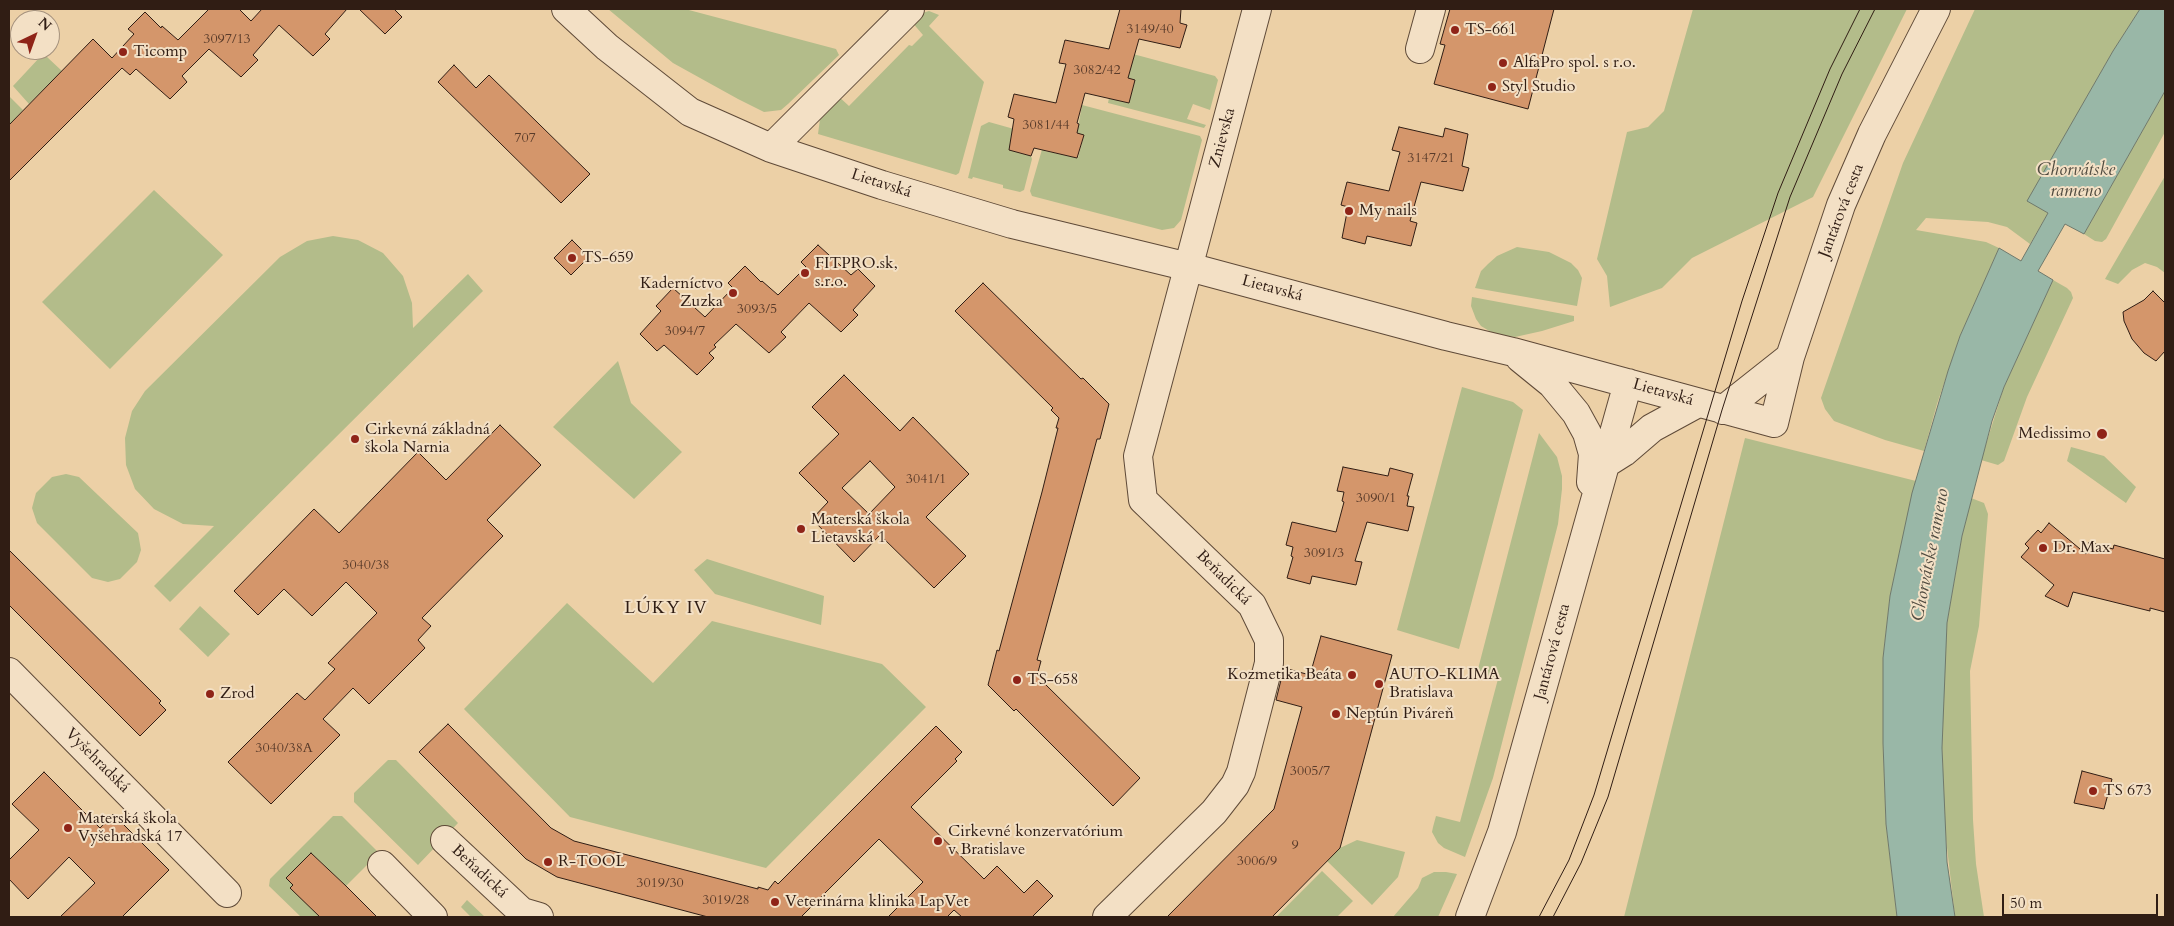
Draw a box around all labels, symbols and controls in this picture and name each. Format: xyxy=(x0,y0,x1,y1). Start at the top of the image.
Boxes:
north arrow xyxy=(10,10,60,60)
text: N xyxy=(34,13,56,35)
place label: TS-661 xyxy=(1465,20,1516,40)
house number: 3149/40 xyxy=(1126,22,1174,38)
marker: TS-661 xyxy=(1449,24,1461,36)
house number: 3097/13 xyxy=(203,32,251,48)
place label: Ticomp xyxy=(133,42,187,62)
marker: Ticomp xyxy=(117,46,129,58)
place label: AlfaPro spol. s r.o. xyxy=(1513,53,1636,73)
marker: AlfaPro spol. s r.o. xyxy=(1497,57,1509,69)
house number: 3082/42 xyxy=(1073,63,1121,79)
place label: Styl Studio xyxy=(1502,77,1575,97)
marker: Styl Studio xyxy=(1486,81,1498,93)
street label: Znievska xyxy=(1206,106,1240,170)
house number: 3081/44 xyxy=(1022,118,1070,134)
house number: 707 xyxy=(514,131,536,147)
house number: 3147/21 xyxy=(1407,151,1455,167)
water label: Chorvátske rameno xyxy=(2037,160,2115,202)
street label: Jantárová cesta xyxy=(1815,161,1869,261)
street label: Lietavská xyxy=(848,165,914,203)
place label: My nails xyxy=(1359,201,1417,221)
marker: My nails xyxy=(1343,205,1355,217)
place label: TS-659 xyxy=(582,248,633,268)
marker: TS-659 xyxy=(566,252,578,264)
place label: FITPRO.sk, s.r.o. xyxy=(815,254,898,292)
marker: FITPRO.sk, s.r.o. xyxy=(799,267,811,279)
street label: Lietavská xyxy=(1239,272,1305,306)
place label: Kaderníctvo Zuzka xyxy=(640,274,723,312)
marker: Kaderníctvo Zuzka xyxy=(727,287,739,299)
house number: 3093/5 xyxy=(737,302,777,318)
house number: 3094/7 xyxy=(665,324,705,340)
street label: Lietavská xyxy=(1630,375,1696,411)
place label: Cirkevná základná škola Narnia xyxy=(365,420,490,458)
place label: Medissimo xyxy=(2018,424,2091,444)
marker: Medissimo xyxy=(2095,427,2109,441)
marker: Cirkevná základná škola Narnia xyxy=(349,433,361,445)
house number: 3041/1 xyxy=(906,472,946,488)
water label: Chorvátske rameno xyxy=(1908,487,1954,623)
house number: 3090/1 xyxy=(1356,491,1396,507)
place label: Materská škola Lietavská 1 xyxy=(811,510,910,548)
marker: Materská škola Lietavská 1 xyxy=(795,523,807,535)
place label: Dr. Max xyxy=(2053,538,2110,558)
marker: Dr. Max xyxy=(2037,542,2049,554)
street label: Beňadická xyxy=(1191,546,1255,610)
house number: 3091/3 xyxy=(1304,546,1344,562)
house number: 3040/38 xyxy=(342,558,390,574)
district label: LÚKY IV xyxy=(623,598,709,620)
street label: Jantárová cesta xyxy=(1531,602,1575,702)
place label: Kozmetika Beáta xyxy=(1227,665,1342,685)
place label: AUTO-KLIMA Bratislava xyxy=(1389,665,1500,703)
marker: Kozmetika Beáta xyxy=(1346,669,1358,681)
place label: TS-658 xyxy=(1027,670,1078,690)
marker: TS-658 xyxy=(1011,674,1023,686)
marker: AUTO-KLIMA Bratislava xyxy=(1373,678,1385,690)
place label: Zrod xyxy=(220,684,254,704)
marker: Zrod xyxy=(204,688,216,700)
place label: Neptún Piváreň xyxy=(1346,704,1454,724)
marker: Neptún Piváreň xyxy=(1330,708,1342,720)
street label: Vyšehradská xyxy=(61,725,133,797)
house number: 3040/38A xyxy=(255,741,313,757)
house number: 3005/7 xyxy=(1290,764,1330,780)
place label: TS 673 xyxy=(2103,781,2152,801)
marker: TS 673 xyxy=(2087,785,2099,797)
place label: Materská škola Vyšehradská 17 xyxy=(78,809,182,847)
marker: Materská škola Vyšehradská 17 xyxy=(62,822,74,834)
place label: Cirkevné konzervatórium v Bratislave xyxy=(948,822,1123,860)
marker: Cirkevné konzervatórium v Bratislave xyxy=(932,835,944,847)
house number: 9 xyxy=(1291,838,1299,854)
street label: Beňadická xyxy=(447,841,511,903)
place label: R-TOOL xyxy=(558,852,625,872)
house number: 3006/9 xyxy=(1237,854,1277,870)
marker: R-TOOL xyxy=(542,856,554,868)
house number: 3019/30 xyxy=(636,876,684,892)
scale bar xyxy=(2004,884,2160,916)
place label: Veterinárna klinika LapVet xyxy=(785,892,969,912)
house number: 3019/28 xyxy=(702,893,750,909)
text: 50 m xyxy=(2010,893,2042,913)
marker: Veterinárna klinika LapVet xyxy=(769,896,781,908)

